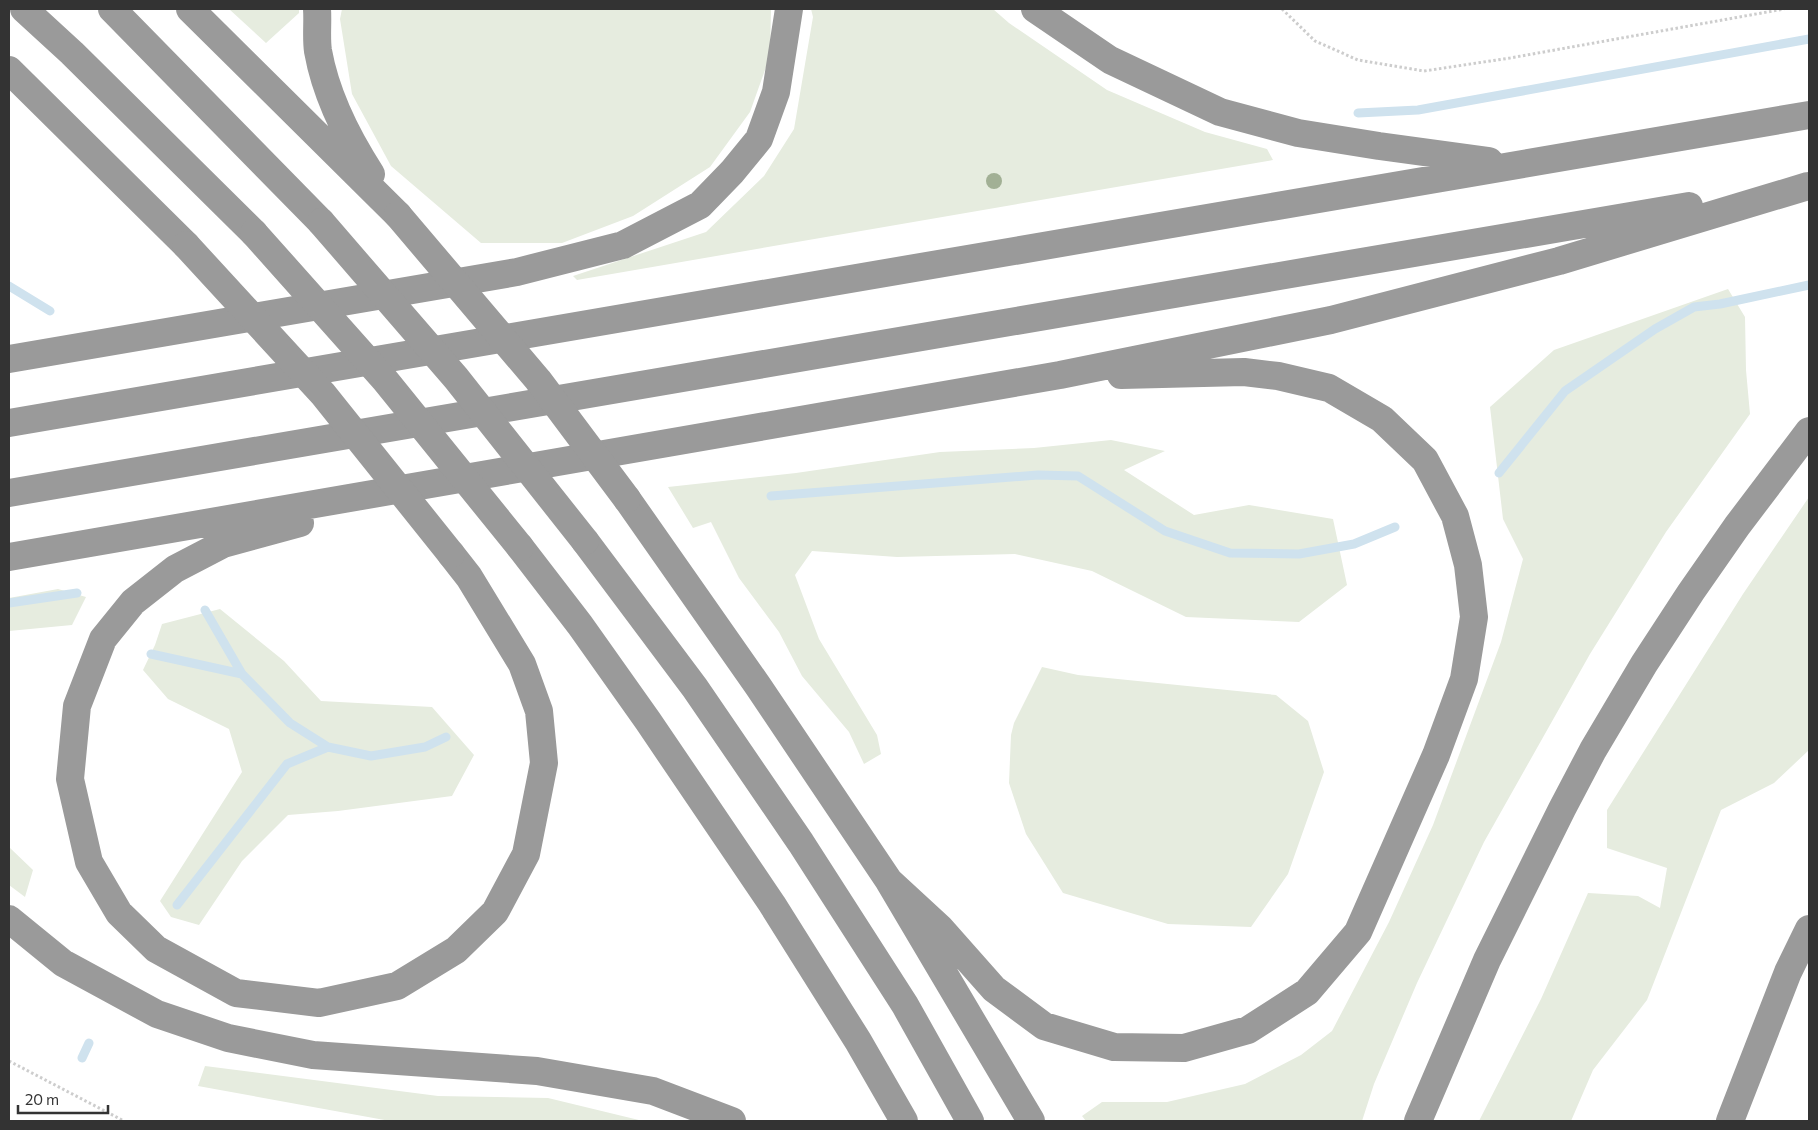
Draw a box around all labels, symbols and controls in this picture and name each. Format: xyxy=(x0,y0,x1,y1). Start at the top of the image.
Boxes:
scale bar xyxy=(18,1082,108,1114)
text: 20 m xyxy=(25,1090,59,1108)

